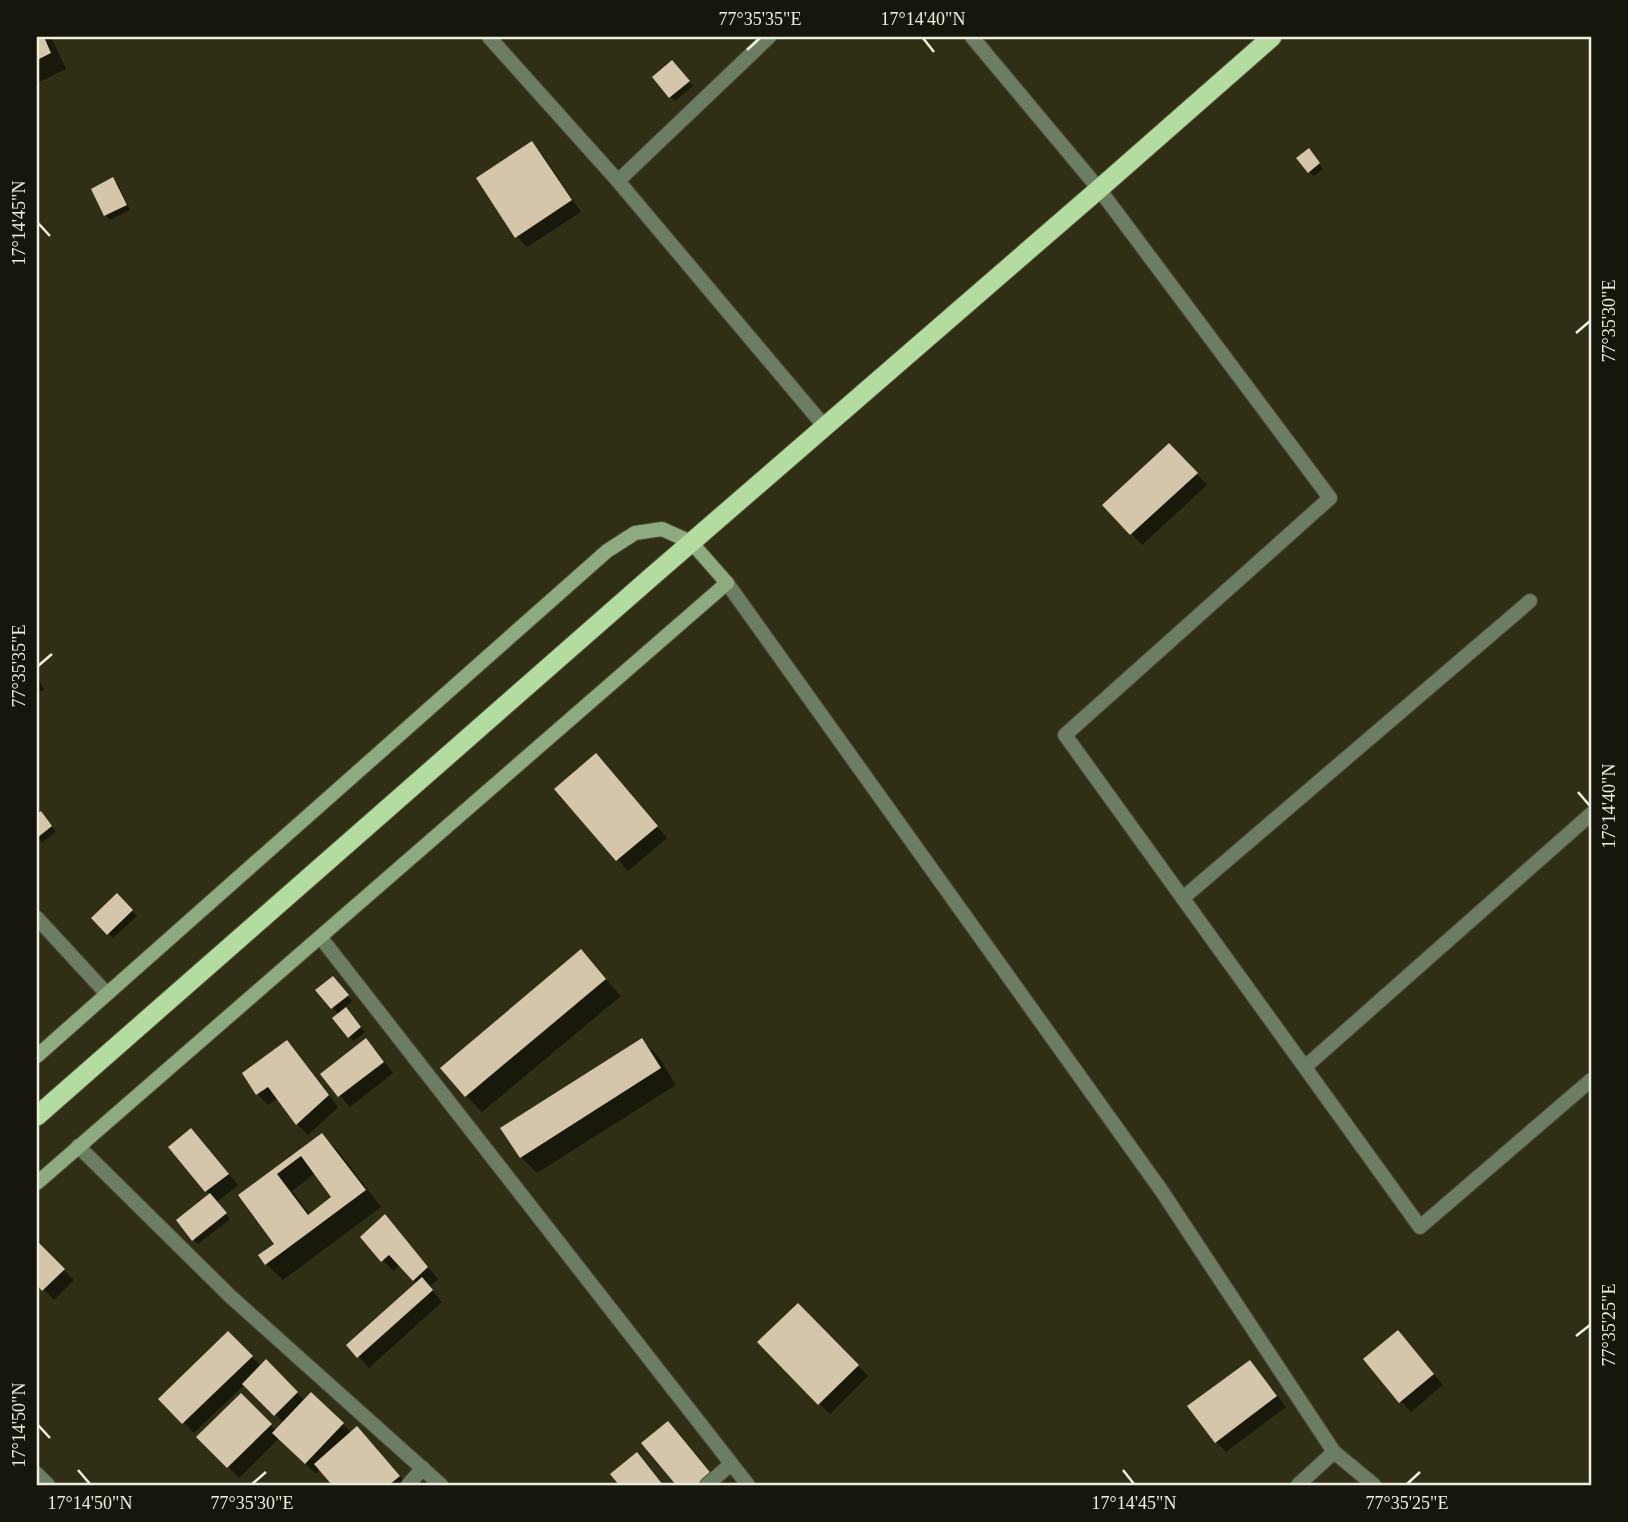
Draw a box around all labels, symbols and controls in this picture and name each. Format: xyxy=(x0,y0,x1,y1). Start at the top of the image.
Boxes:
text: 77°35'35"E xyxy=(719,9,801,29)
text: 17°14'40"N xyxy=(881,9,965,29)
text: 17°14'45"N xyxy=(9,181,29,265)
text: 77°35'30"E xyxy=(1599,280,1619,362)
text: 77°35'35"E xyxy=(9,625,29,707)
text: 17°14'40"N xyxy=(1599,764,1619,848)
text: 77°35'25"E xyxy=(1599,1284,1619,1366)
text: 17°14'50"N xyxy=(9,1383,29,1467)
text: 17°14'50"N xyxy=(48,1493,132,1513)
text: 77°35'30"E xyxy=(211,1493,293,1513)
text: 17°14'45"N xyxy=(1092,1493,1176,1513)
text: 77°35'25"E xyxy=(1366,1493,1448,1513)

